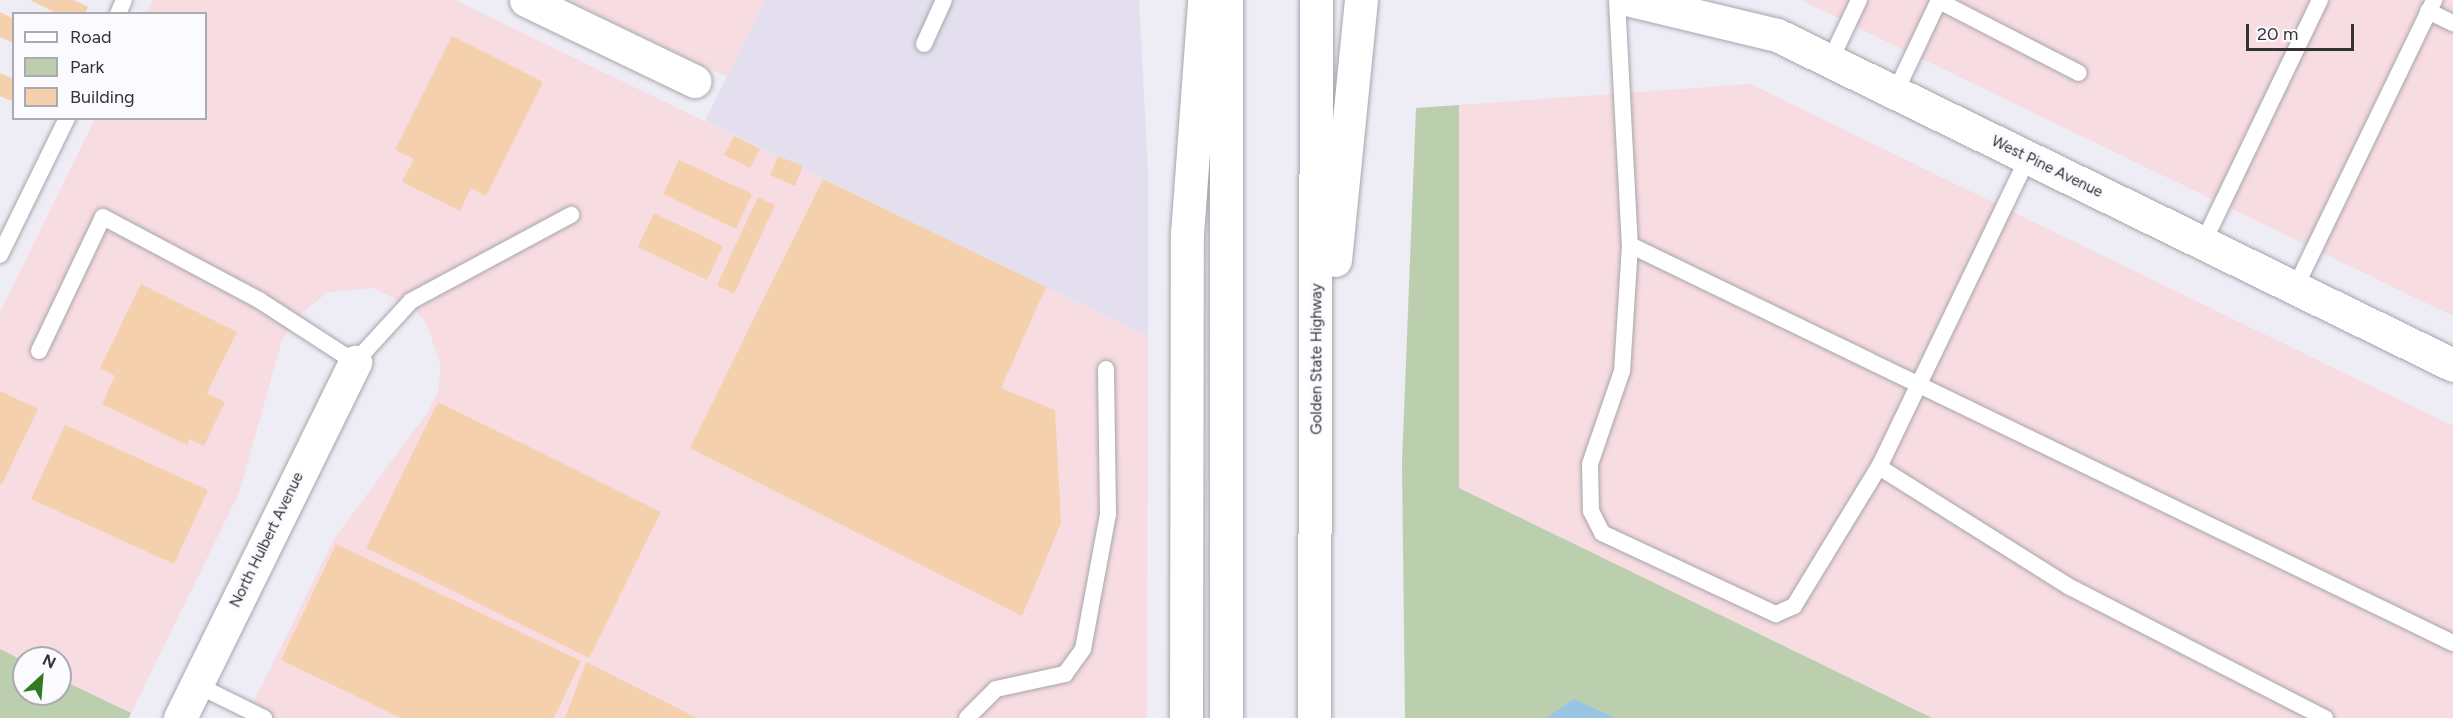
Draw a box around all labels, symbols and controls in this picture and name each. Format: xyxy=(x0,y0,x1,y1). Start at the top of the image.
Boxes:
legend xyxy=(12,12,207,120)
scale bar xyxy=(2249,12,2357,50)
text: 20 m xyxy=(2257,23,2298,45)
text: Road xyxy=(70,26,111,48)
text: Park xyxy=(70,56,104,78)
text: Building xyxy=(70,86,135,108)
street label: West Pine Avenue xyxy=(1988,132,2106,202)
street label: Golden State Highway xyxy=(1308,283,1326,435)
street label: North Hulbert Avenue xyxy=(226,469,308,611)
north arrow xyxy=(12,646,72,706)
text: N xyxy=(40,650,59,672)

